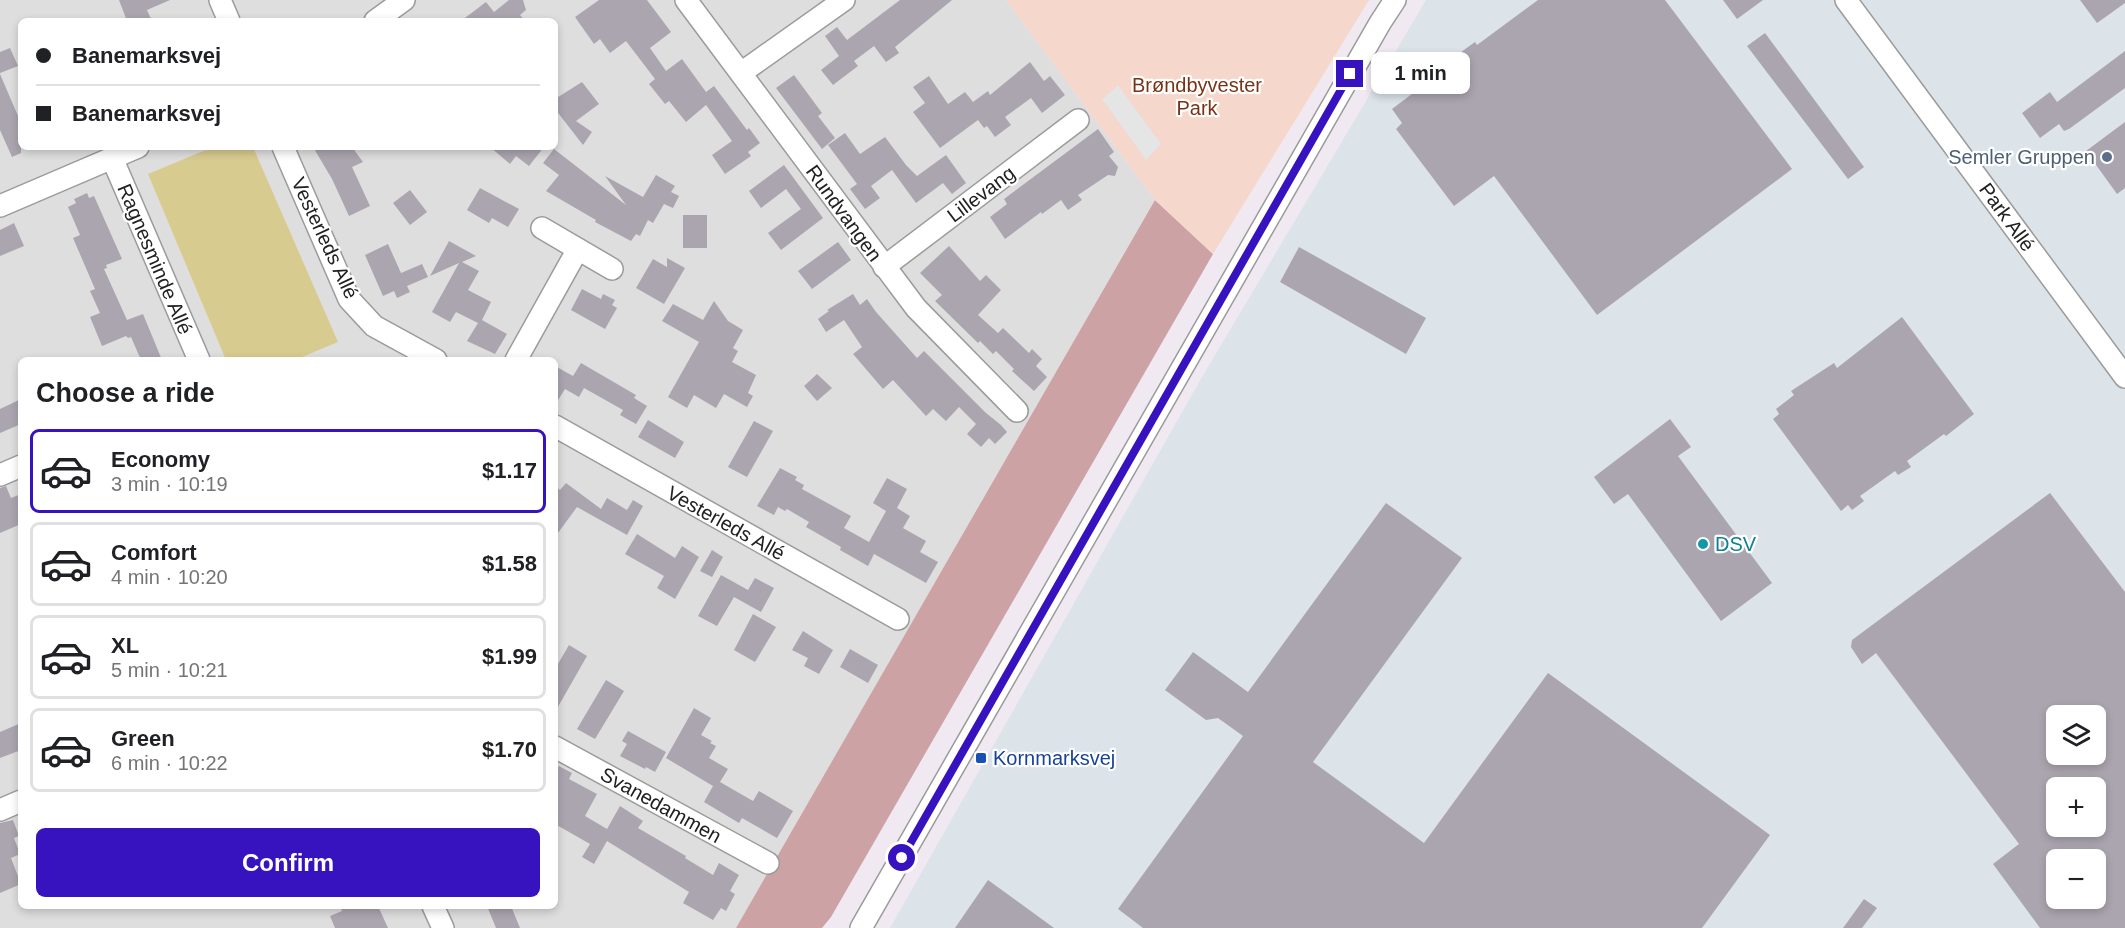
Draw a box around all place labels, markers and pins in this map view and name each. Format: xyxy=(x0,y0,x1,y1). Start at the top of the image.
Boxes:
place label: Semler Gruppen xyxy=(1948,146,2095,168)
marker: Semler Gruppen xyxy=(2100,150,2114,164)
place label: DSV xyxy=(1715,533,1757,555)
marker: DSV xyxy=(1696,537,1710,551)
place label: Kornmarksvej xyxy=(993,747,1115,769)
marker: Kornmarksvej xyxy=(974,751,988,765)

